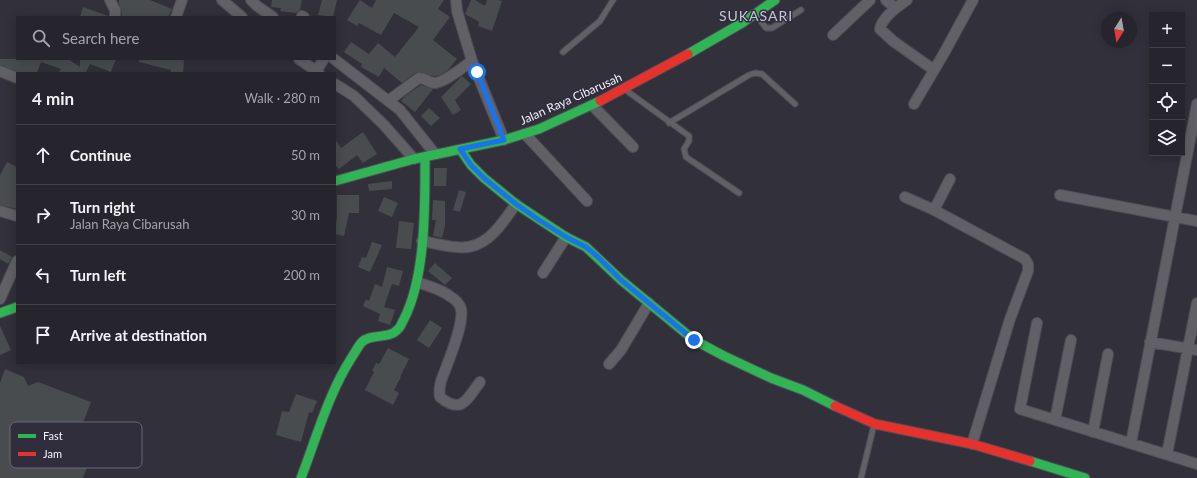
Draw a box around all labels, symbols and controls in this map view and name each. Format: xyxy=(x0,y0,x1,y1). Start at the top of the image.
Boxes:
district label: SUKASARI xyxy=(719,7,793,24)
north arrow xyxy=(1101,12,1137,48)
map controls xyxy=(1149,12,1185,156)
button: + xyxy=(1149,12,1185,48)
search box xyxy=(16,16,336,60)
icon: search xyxy=(30,27,52,49)
text: Search here xyxy=(62,29,139,47)
button: − xyxy=(1149,48,1185,84)
route start xyxy=(468,63,486,81)
street label: Jalan Raya Cibarusah xyxy=(517,69,624,128)
button: locate xyxy=(1149,84,1185,120)
text: 4 min xyxy=(32,88,74,109)
text: Walk · 280 m xyxy=(244,90,320,106)
button: layers xyxy=(1149,120,1185,156)
icon: ahead xyxy=(32,144,54,166)
text: Continue xyxy=(70,146,131,164)
text: 50 m xyxy=(291,147,320,163)
text: Turn right xyxy=(70,198,135,216)
icon: right xyxy=(32,204,54,226)
text: 30 m xyxy=(291,207,320,223)
text: Jalan Raya Cibarusah xyxy=(70,216,189,232)
icon: left xyxy=(32,264,54,286)
text: Turn left xyxy=(70,266,126,284)
text: 200 m xyxy=(283,267,320,283)
icon: arrive xyxy=(32,324,54,346)
text: Arrive at destination xyxy=(70,326,207,344)
route end xyxy=(685,331,703,349)
legend xyxy=(10,422,142,468)
text: Fast xyxy=(43,429,63,442)
text: Jam xyxy=(43,447,62,460)

